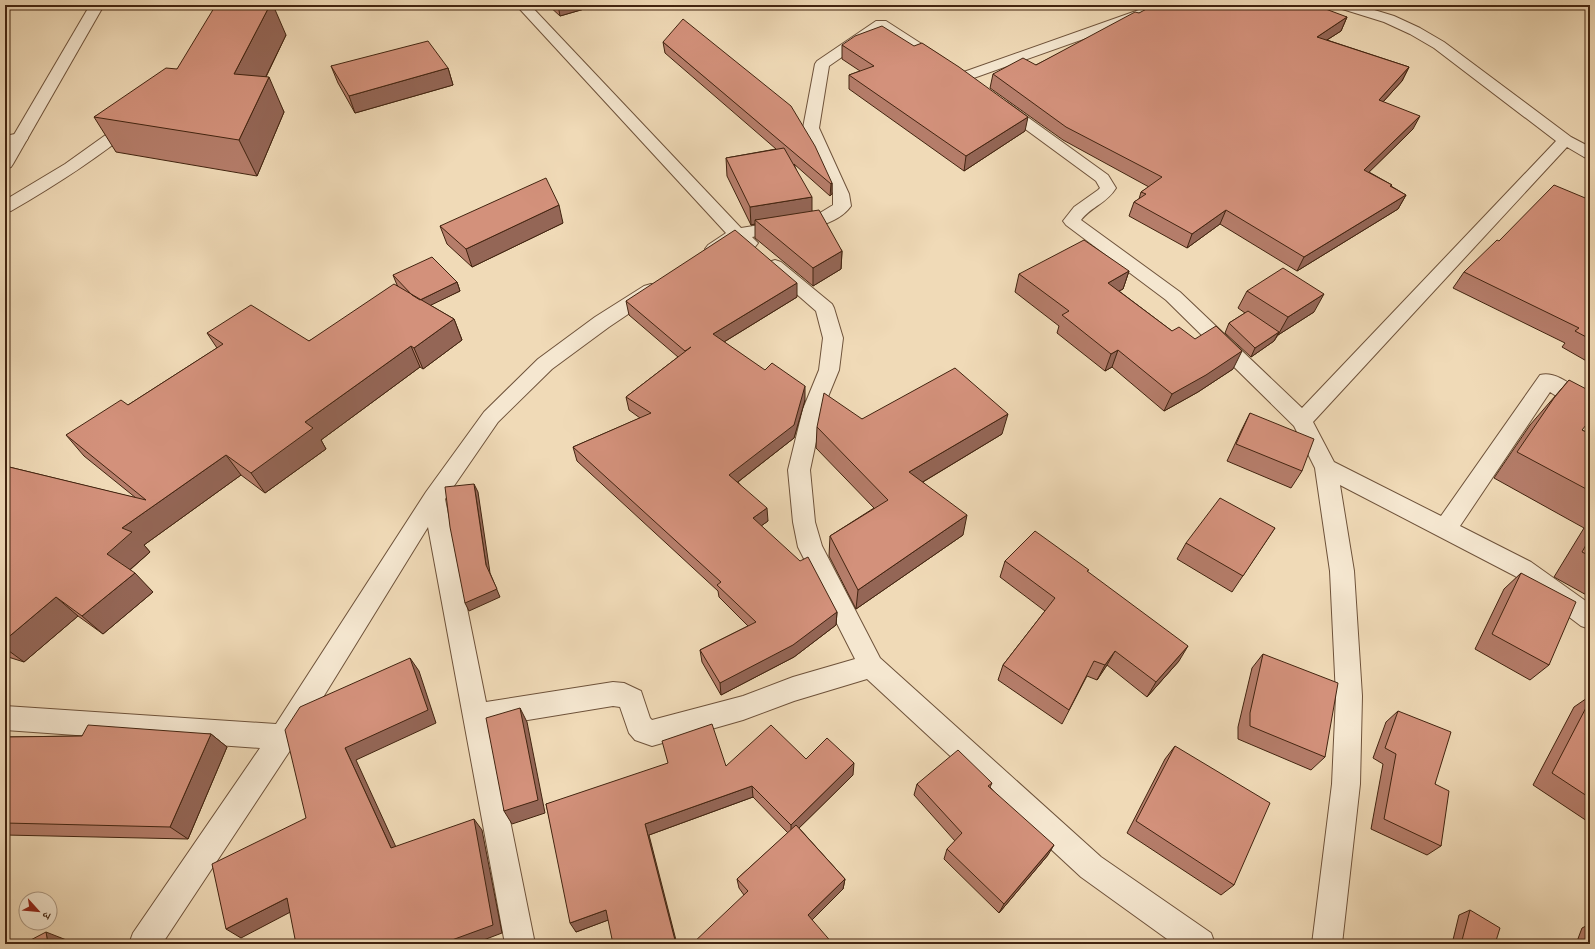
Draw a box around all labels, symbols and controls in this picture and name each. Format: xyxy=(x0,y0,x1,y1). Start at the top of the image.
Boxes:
north arrow xyxy=(18,891,58,931)
text: उ xyxy=(38,909,55,922)

